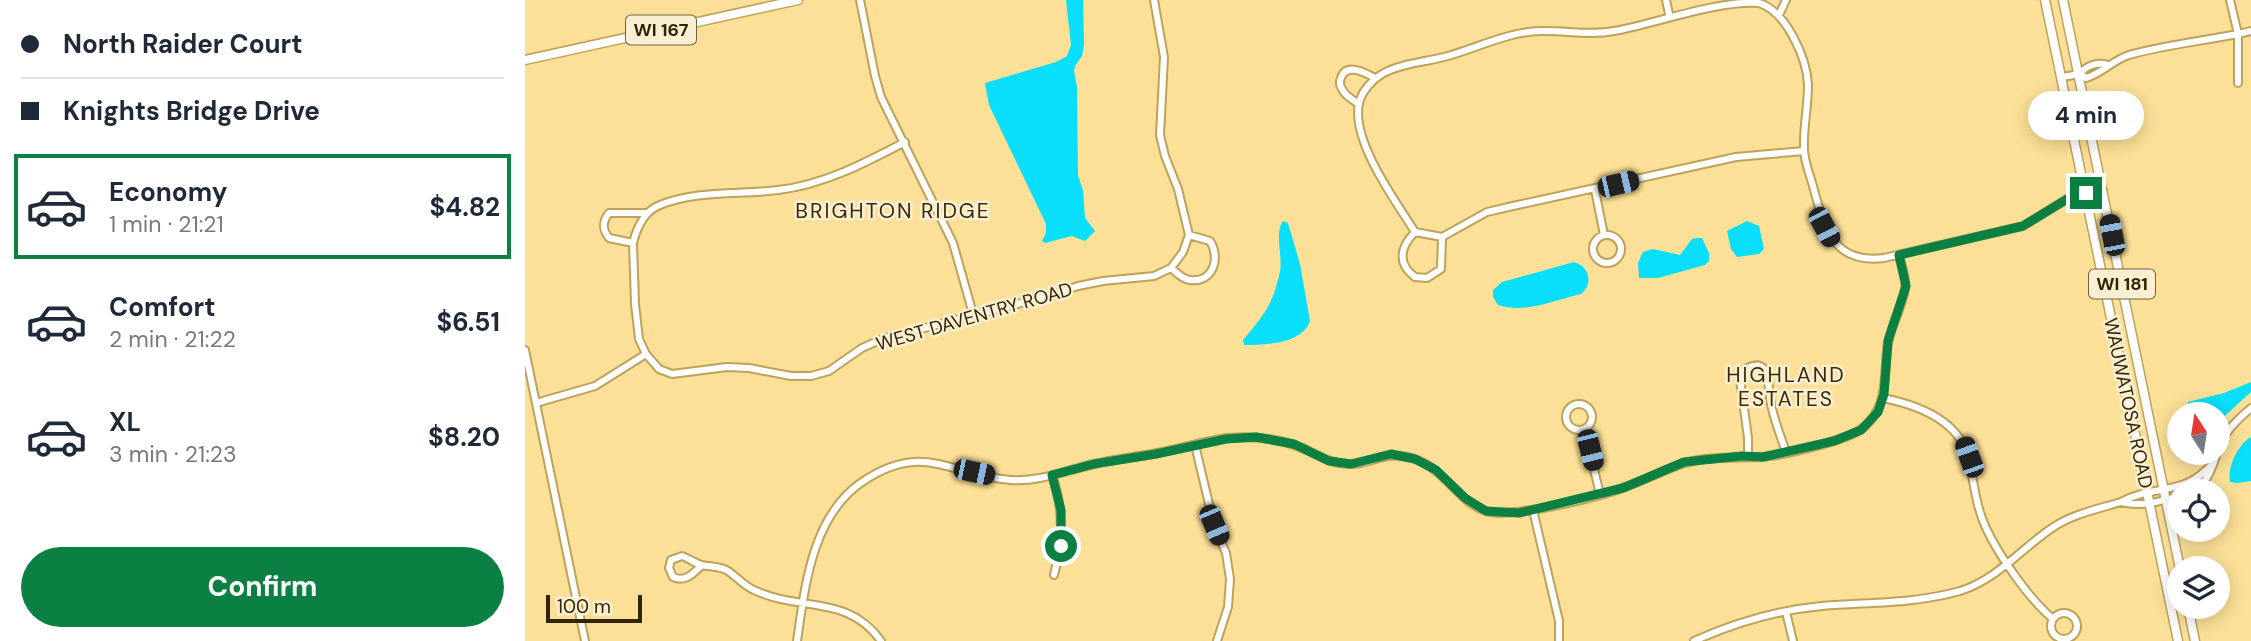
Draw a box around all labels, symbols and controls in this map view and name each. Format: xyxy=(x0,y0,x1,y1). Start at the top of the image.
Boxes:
road number: WI 167 xyxy=(626,15,696,44)
text: North Raider Court xyxy=(63,27,303,61)
callout: 4 min xyxy=(2028,92,2144,140)
text: Knights Bridge Drive xyxy=(63,94,320,128)
text: 4 min xyxy=(2055,100,2117,130)
car xyxy=(1596,169,1641,199)
icon: car xyxy=(25,175,88,238)
text: Economy xyxy=(109,175,227,209)
route end xyxy=(2070,177,2102,209)
text: $4.82 xyxy=(430,190,500,224)
district label: BRIGHTON RIDGE xyxy=(795,197,991,225)
car xyxy=(1805,204,1844,250)
text: 1 min · 21:21 xyxy=(109,209,224,239)
car xyxy=(2098,212,2127,258)
road number: WI 181 xyxy=(2089,270,2155,298)
street label: WEST DAVENTRY ROAD xyxy=(873,276,1075,357)
icon: car xyxy=(25,290,88,353)
text: Comfort xyxy=(109,290,215,324)
text: $6.51 xyxy=(437,305,500,339)
street label: WAUWATOSA ROAD xyxy=(2098,315,2159,491)
text: 2 min · 21:22 xyxy=(109,324,236,354)
district label: HIGHLAND ESTATES xyxy=(1726,361,1846,413)
north arrow xyxy=(2167,402,2229,466)
map controls xyxy=(2167,402,2230,619)
icon: car xyxy=(25,405,88,468)
text: XL xyxy=(109,405,141,439)
text: $8.20 xyxy=(428,420,500,454)
car xyxy=(1575,427,1606,473)
car xyxy=(1952,434,1987,480)
text: 3 min · 21:23 xyxy=(109,439,237,469)
car xyxy=(952,457,997,487)
button: locate xyxy=(2167,479,2230,542)
car xyxy=(1197,502,1232,548)
route start xyxy=(1045,530,1077,562)
button: Confirm xyxy=(21,547,504,627)
button: layers xyxy=(2167,556,2230,619)
scale bar xyxy=(546,592,642,624)
text: 100 m xyxy=(557,594,611,619)

